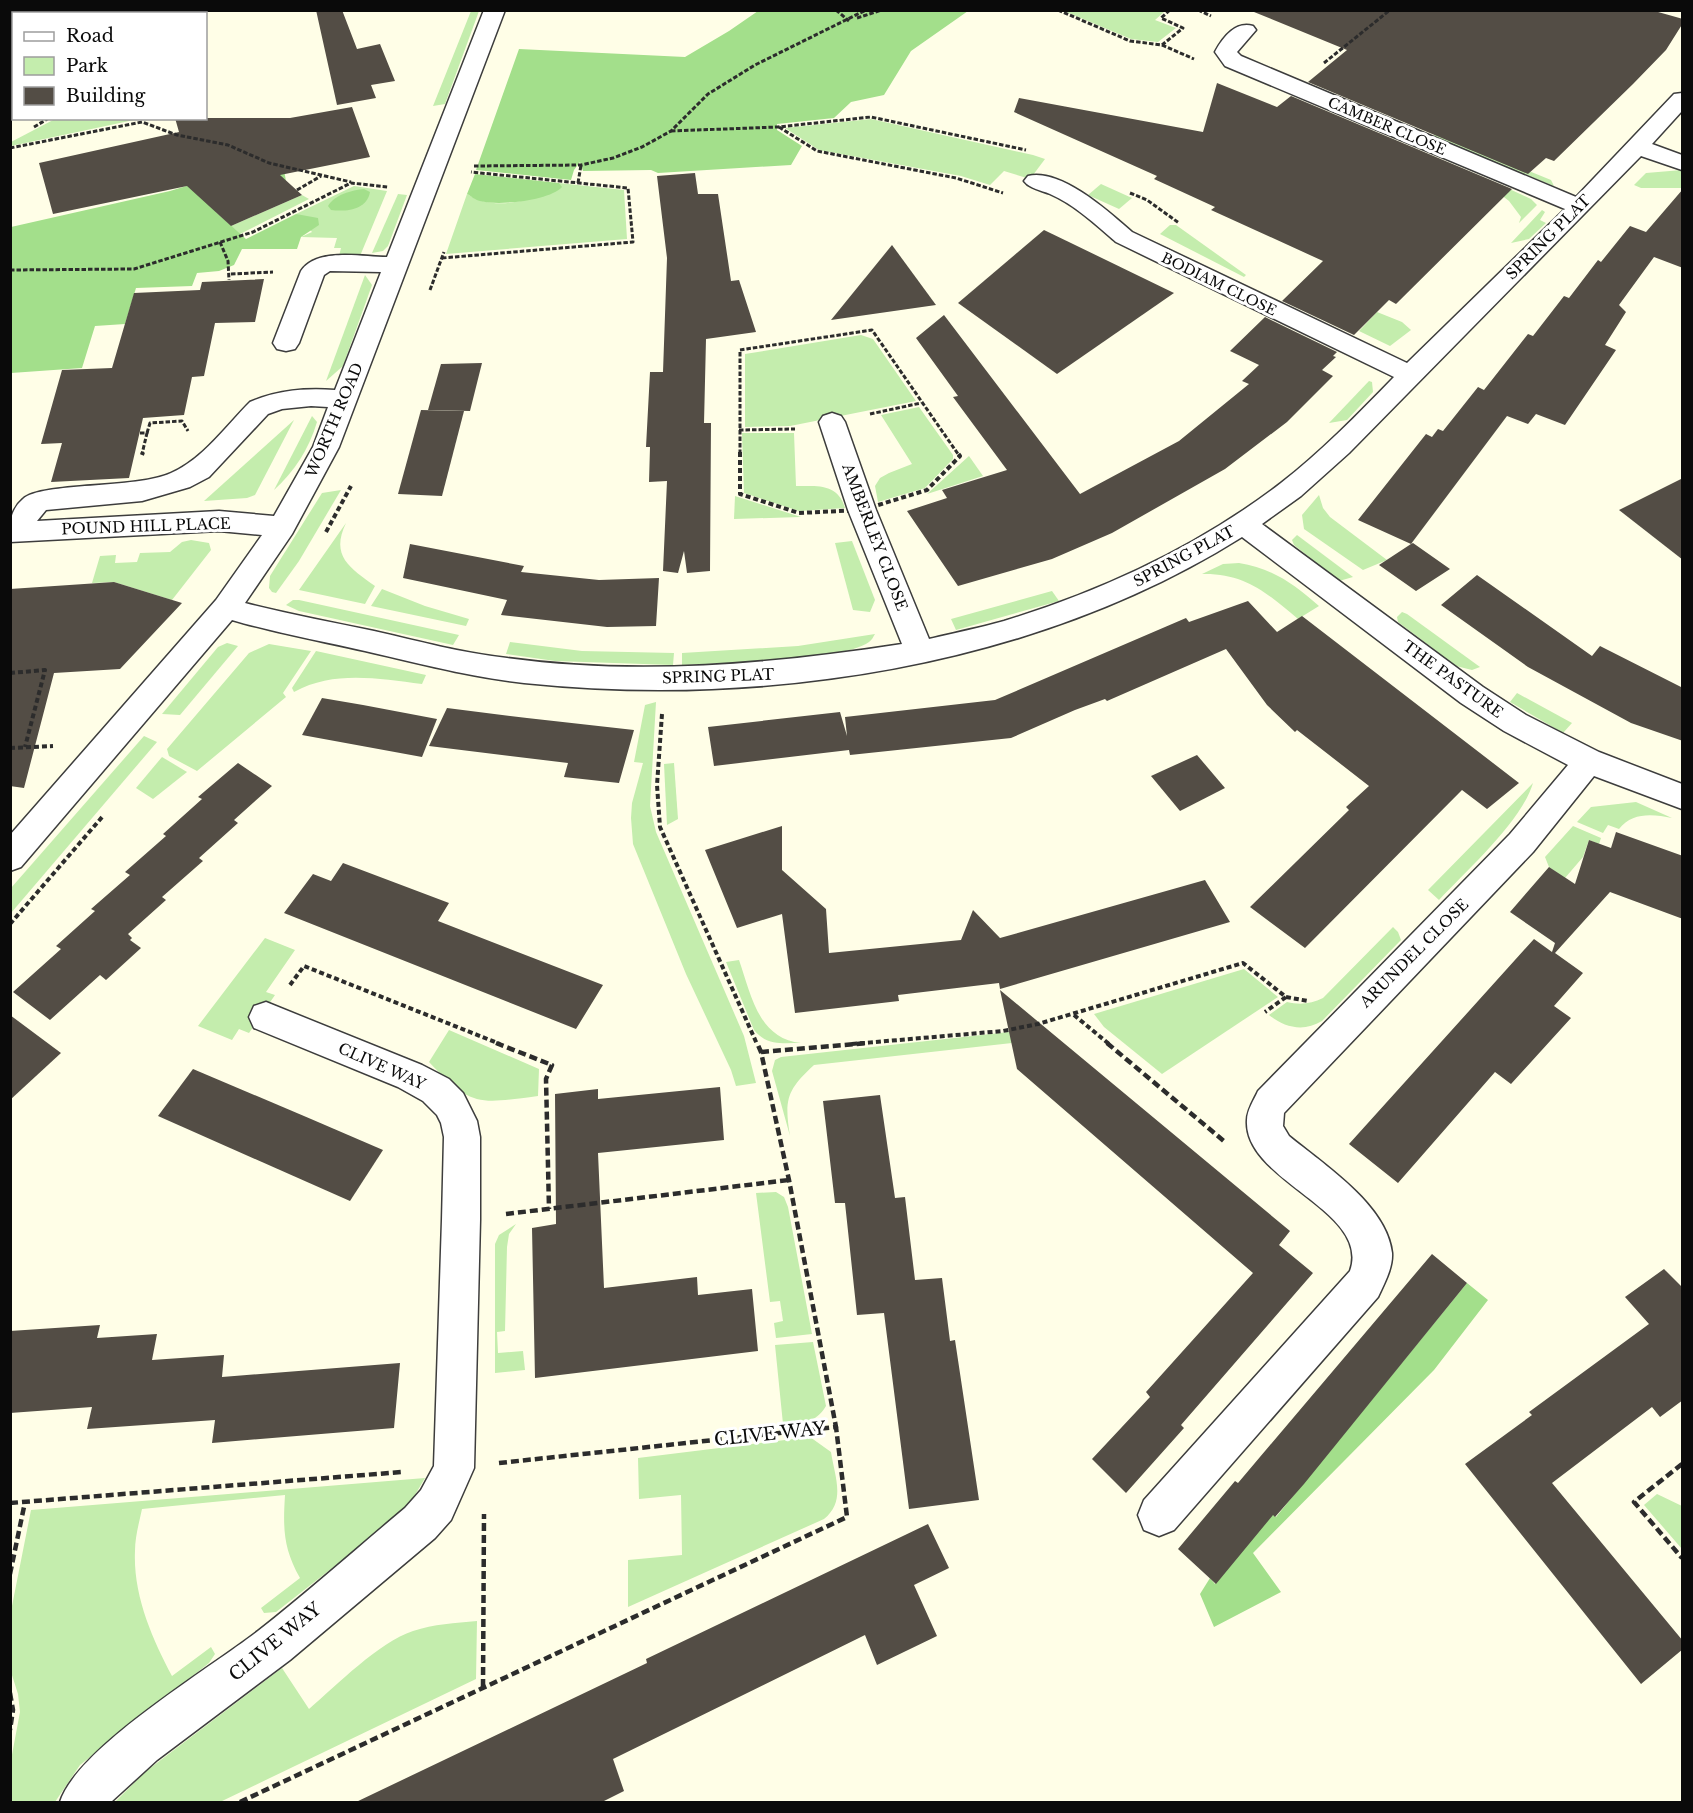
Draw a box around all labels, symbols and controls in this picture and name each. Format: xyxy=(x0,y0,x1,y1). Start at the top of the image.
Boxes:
legend xyxy=(12,12,207,120)
text: Road xyxy=(66,25,114,47)
text: Park xyxy=(66,55,108,77)
text: Building xyxy=(66,85,145,107)
street label: CAMBER CLOSE xyxy=(1325,93,1449,159)
street label: SPRING PLAT xyxy=(1502,191,1594,283)
street label: BODIAM CLOSE xyxy=(1159,248,1279,320)
street label: WORTH ROAD xyxy=(301,360,367,481)
street label: AMBERLEY CLOSE xyxy=(838,460,912,613)
street label: POUND HILL PLACE xyxy=(61,514,231,538)
street label: SPRING PLAT xyxy=(1130,521,1238,591)
street label: THE PASTURE xyxy=(1399,636,1507,722)
street label: SPRING PLAT xyxy=(662,665,774,687)
street label: ARUNDEL CLOSE xyxy=(1355,895,1472,1012)
street label: CLIVE WAY xyxy=(335,1038,430,1094)
street label: CLIVE WAY xyxy=(713,1417,828,1451)
street label: CLIVE WAY xyxy=(224,1598,326,1686)

